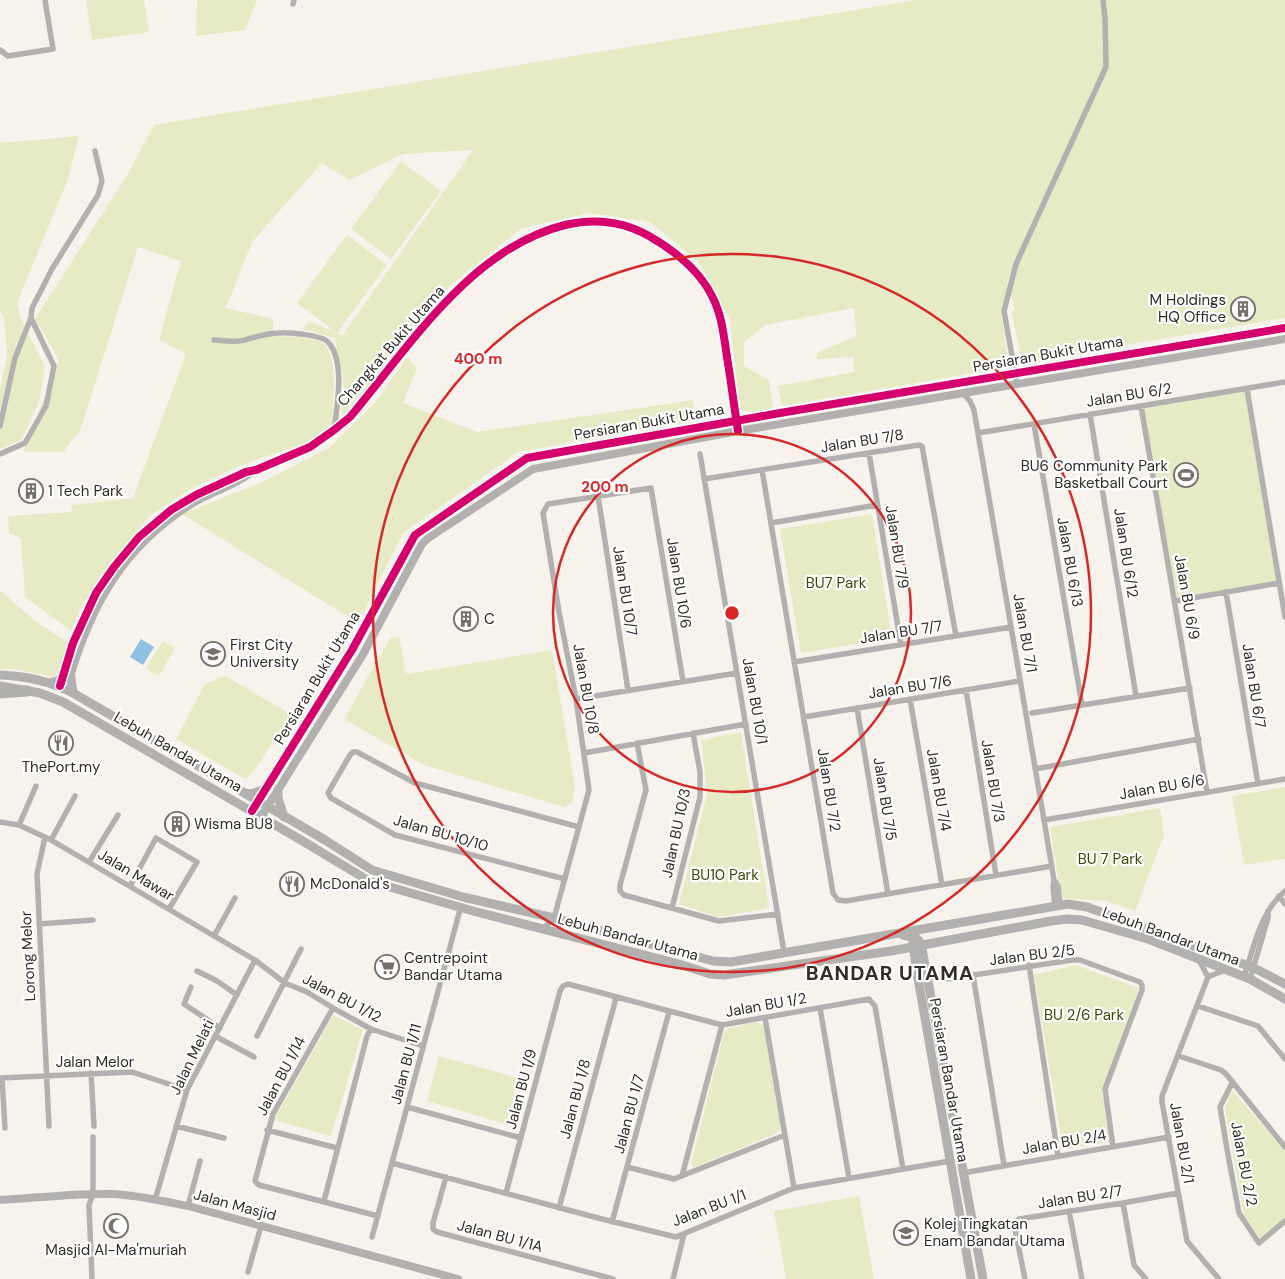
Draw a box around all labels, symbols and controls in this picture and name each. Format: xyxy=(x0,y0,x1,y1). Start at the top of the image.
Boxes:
street label: Changkat Bukit Utama xyxy=(333,281,449,411)
place label: M Holdings HQ Office xyxy=(1149,290,1226,327)
building icon: M Holdings HQ Office xyxy=(1230,296,1256,322)
street label: Persiaran Bukit Utama xyxy=(971,331,1125,377)
text: 400 m xyxy=(454,349,502,369)
street label: Jalan BU 6/2 xyxy=(1085,378,1173,412)
street label: Persiaran Bukit Utama xyxy=(572,399,726,445)
street label: Jalan BU 7/8 xyxy=(819,425,905,457)
place label: BU6 Community Park Basketball Court xyxy=(1021,456,1168,493)
sports icon: BU6 Community Park Basketball Court xyxy=(1173,462,1199,488)
text: 200 m xyxy=(581,477,629,497)
building icon: 1 Tech Park xyxy=(18,478,44,504)
place label: 1 Tech Park xyxy=(48,481,124,501)
street label: Jalan BU 7/9 xyxy=(881,504,913,590)
street label: Jalan BU 6/12 xyxy=(1109,507,1143,599)
street label: Jalan BU 6/13 xyxy=(1052,516,1088,608)
street label: Jalan BU 10/6 xyxy=(662,536,696,630)
street label: Jalan BU 10/7 xyxy=(608,545,642,637)
street label: Jalan BU 6/9 xyxy=(1170,553,1204,641)
park label: BU7 Park xyxy=(806,573,867,593)
street label: Jalan BU 7/1 xyxy=(1008,592,1042,674)
centre of rings xyxy=(723,604,741,622)
building icon: C xyxy=(453,606,479,632)
street label: Persiaran Bukit Utama xyxy=(269,608,365,748)
place label: C xyxy=(484,609,495,629)
street label: Jalan BU 7/7 xyxy=(858,616,944,648)
place label: First City University xyxy=(230,635,300,672)
school or university icon: First City University xyxy=(200,641,226,667)
street label: Jalan BU 10/8 xyxy=(568,642,604,736)
street label: Jalan BU 6/7 xyxy=(1237,642,1271,730)
street label: Jalan BU 10/1 xyxy=(738,656,772,746)
street label: Jalan BU 7/6 xyxy=(867,671,953,703)
street label: Lebuh Bandar Utama xyxy=(110,707,246,797)
restaurant icon: ThePort.my xyxy=(48,730,74,756)
street label: Jalan BU 7/3 xyxy=(977,738,1009,824)
street label: Jalan BU 7/2 xyxy=(813,747,845,833)
street label: Jalan BU 7/4 xyxy=(922,747,956,833)
street label: Jalan BU 7/5 xyxy=(869,756,901,842)
place label: ThePort.my xyxy=(22,757,101,777)
street label: Jalan BU 6/6 xyxy=(1118,770,1206,804)
street label: Jalan BU 10/3 xyxy=(657,786,695,880)
street label: Jalan BU 10/10 xyxy=(391,810,491,856)
building icon: Wisma BU8 xyxy=(164,811,190,837)
place label: Wisma BU8 xyxy=(194,814,273,834)
street label: Jalan Mawar xyxy=(94,844,178,906)
park label: BU 7 Park xyxy=(1078,849,1143,869)
park label: BU10 Park xyxy=(691,865,759,885)
restaurant icon: McDonald's xyxy=(279,871,305,897)
place label: McDonald's xyxy=(310,874,390,894)
street label: Lebuh Bandar Utama xyxy=(1099,902,1243,970)
street label: Lebuh Bandar Utama xyxy=(555,909,701,965)
street label: Lorong Melor xyxy=(16,910,40,1002)
street label: Jalan BU 2/5 xyxy=(988,940,1076,970)
place label: Centrepoint Bandar Utama xyxy=(404,948,502,985)
supermarket icon: Centrepoint Bandar Utama xyxy=(374,954,400,980)
district label: BANDAR UTAMA xyxy=(806,960,974,986)
street label: Jalan BU 1/12 xyxy=(299,969,385,1027)
street label: Jalan BU 1/2 xyxy=(724,988,808,1022)
street label: Persiaran Bandar Utama xyxy=(925,996,973,1164)
park label: BU 2/6 Park xyxy=(1044,1005,1124,1025)
street label: Jalan Melati xyxy=(165,1016,219,1098)
street label: Jalan BU 1/11 xyxy=(386,1022,426,1106)
street label: Jalan BU 1/14 xyxy=(252,1033,310,1119)
street label: Jalan BU 1/9 xyxy=(501,1047,541,1131)
street label: Jalan Melor xyxy=(56,1052,135,1072)
street label: Jalan BU 1/8 xyxy=(555,1057,595,1141)
street label: Jalan BU 1/7 xyxy=(609,1072,649,1156)
street label: Jalan BU 2/1 xyxy=(1165,1101,1199,1185)
street label: Jalan BU 2/2 xyxy=(1226,1120,1262,1208)
street label: Jalan BU 2/4 xyxy=(1020,1125,1108,1159)
street label: Jalan BU 2/7 xyxy=(1036,1180,1124,1214)
street label: Jalan Masjid xyxy=(191,1184,279,1226)
street label: Jalan BU 1/1 xyxy=(669,1185,749,1231)
mosque icon: Masjid Al-Ma'muriah xyxy=(103,1213,129,1239)
place label: Kolej Tingkatan Enam Bandar Utama xyxy=(924,1214,1065,1251)
street label: Jalan BU 1/1A xyxy=(455,1215,545,1257)
school or university icon: Kolej Tingkatan Enam Bandar Utama xyxy=(893,1220,919,1246)
place label: Masjid Al-Ma'muriah xyxy=(45,1240,187,1260)

